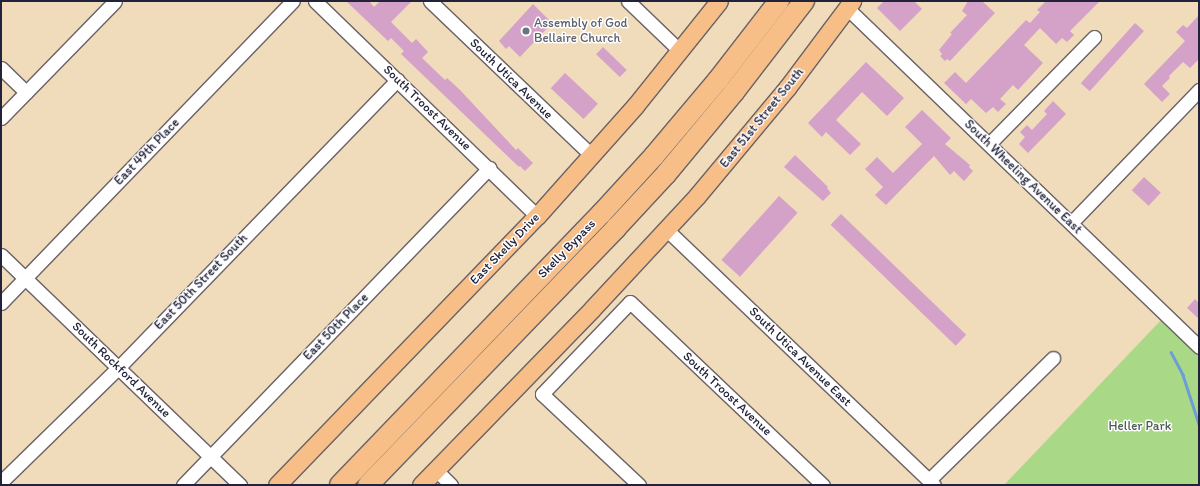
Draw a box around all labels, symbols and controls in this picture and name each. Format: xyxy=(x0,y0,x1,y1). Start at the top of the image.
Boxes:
place label: Assembly of God Bellaire Church xyxy=(534,16,628,47)
marker: Assembly of God Bellaire Church xyxy=(521,26,531,36)
street label: South Utica Avenue xyxy=(467,36,555,122)
street label: South Troost Avenue xyxy=(380,63,474,153)
street label: East 51st Street South xyxy=(717,65,807,171)
street label: East 49th Place xyxy=(111,115,183,189)
street label: South Wheeling Avenue East xyxy=(961,116,1085,238)
street label: East Skelly Drive xyxy=(467,210,543,288)
street label: Skelly Bypass xyxy=(535,216,599,282)
street label: East 50th Street South xyxy=(151,231,251,333)
street label: East 50th Place xyxy=(300,290,372,364)
street label: South Utica Avenue East xyxy=(746,304,854,410)
street label: South Rockford Avenue xyxy=(69,319,173,421)
street label: South Troost Avenue xyxy=(680,349,774,439)
park label: Heller Park xyxy=(1109,418,1171,434)

